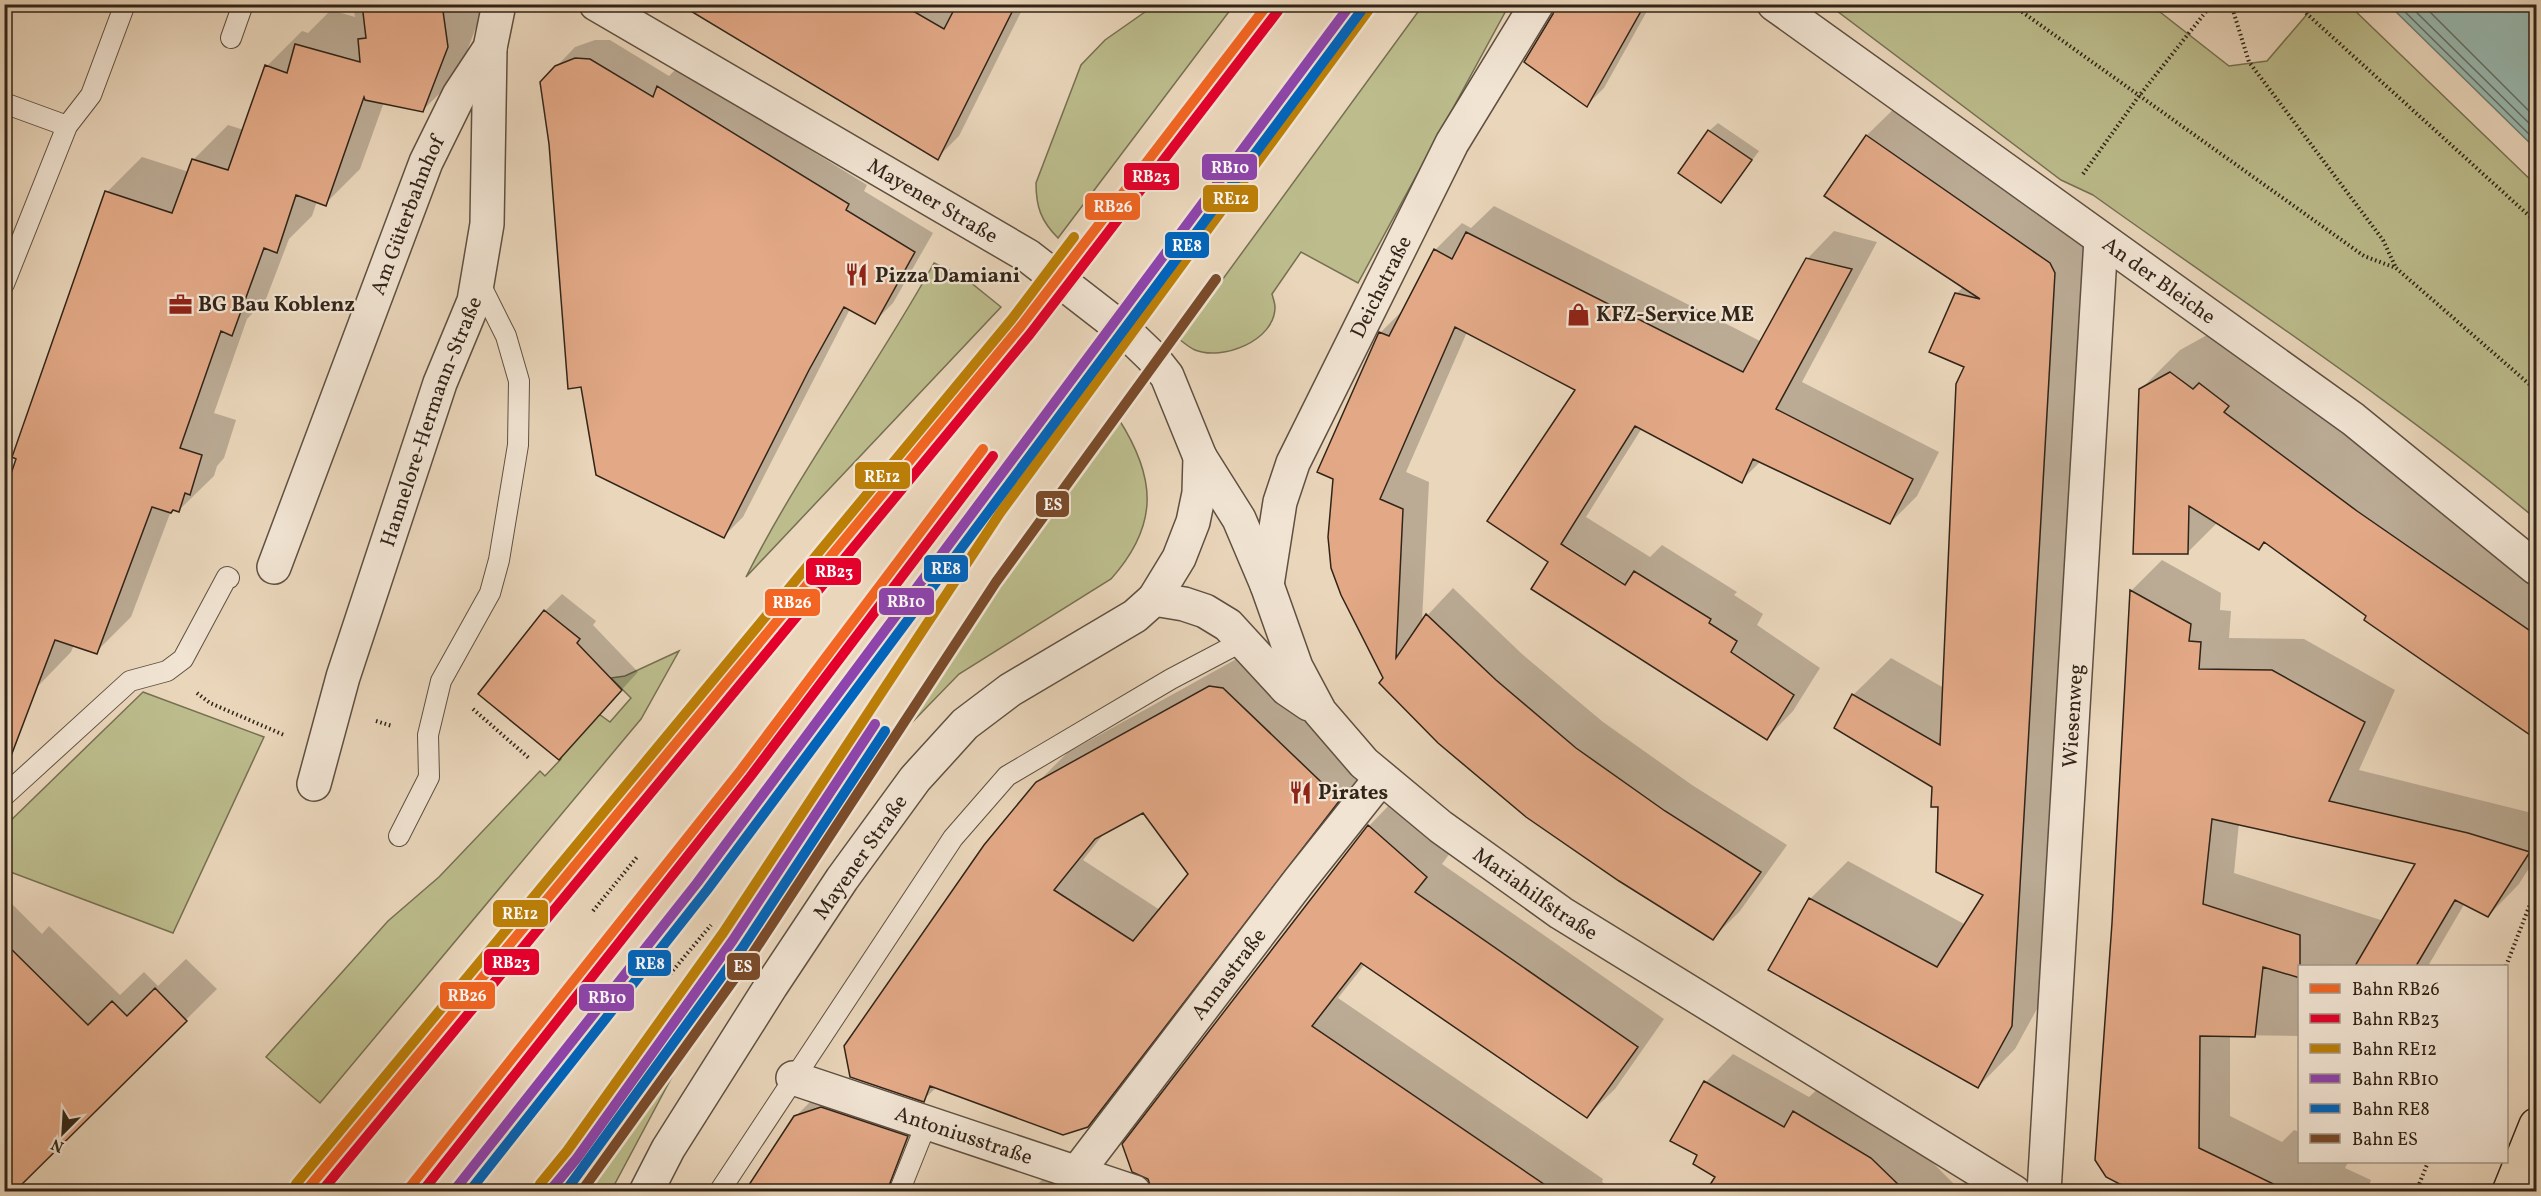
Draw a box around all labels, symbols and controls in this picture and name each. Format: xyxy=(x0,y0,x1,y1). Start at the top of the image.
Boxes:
street label: Am Güterbahnhof xyxy=(364,130,453,300)
street label: Mayener Straße xyxy=(861,152,1003,251)
line badge: RB10 xyxy=(1201,153,1258,181)
text: RB10 xyxy=(1211,158,1249,180)
line badge: RB23 xyxy=(1123,162,1180,191)
text: RB23 xyxy=(1132,167,1170,189)
line badge: RE12 xyxy=(1202,184,1259,213)
text: RE12 xyxy=(1213,189,1249,211)
line badge: RB26 xyxy=(1084,192,1141,221)
text: RB26 xyxy=(1093,197,1133,219)
line badge: RE8 xyxy=(1164,231,1210,259)
street label: Deichstraße xyxy=(1344,231,1420,344)
street label: An der Bleiche xyxy=(2096,231,2221,332)
text: RE8 xyxy=(1172,236,1202,258)
restaurant icon: Pizza Damiani xyxy=(844,262,870,288)
place label: Pizza Damiani xyxy=(875,262,1020,291)
office icon: BG Bau Koblenz xyxy=(167,291,193,317)
place label: BG Bau Koblenz xyxy=(198,291,355,320)
street label: Hannelore-Hermann-Straße xyxy=(374,292,490,551)
shop icon: KFZ-Service ME xyxy=(1565,301,1591,327)
place label: KFZ-Service ME xyxy=(1596,301,1754,330)
line badge: RE12 xyxy=(854,461,911,490)
text: RE12 xyxy=(864,467,900,489)
line badge: ES xyxy=(1035,490,1070,518)
text: ES xyxy=(1044,495,1063,517)
line badge: RE8 xyxy=(923,554,969,583)
line badge: RB23 xyxy=(805,557,862,586)
text: RE8 xyxy=(931,559,961,581)
text: RB23 xyxy=(815,562,853,584)
line badge: RB10 xyxy=(878,587,935,616)
line badge: RB26 xyxy=(764,588,821,617)
text: RB10 xyxy=(887,592,925,614)
text: RB26 xyxy=(772,593,812,615)
street label: Wiesenweg xyxy=(2056,663,2092,769)
restaurant icon: Pirates xyxy=(1287,779,1313,805)
place label: Pirates xyxy=(1318,779,1388,808)
street label: Mayener Straße xyxy=(807,789,915,926)
street label: Mariahilfstraße xyxy=(1466,841,1603,948)
line badge: RE12 xyxy=(492,899,549,928)
text: RE12 xyxy=(502,904,538,926)
street label: Annastraße xyxy=(1185,923,1274,1027)
line badge: RB23 xyxy=(483,948,540,976)
line badge: RE8 xyxy=(627,949,672,977)
line badge: ES xyxy=(726,952,761,981)
text: RB23 xyxy=(492,953,530,975)
text: RE8 xyxy=(635,954,665,976)
text: ES xyxy=(734,957,753,979)
legend xyxy=(2298,965,2508,1163)
text: Bahn RB26 xyxy=(2352,978,2440,1003)
line badge: RB26 xyxy=(439,981,496,1010)
line badge: RB10 xyxy=(578,983,635,1012)
text: RB26 xyxy=(447,986,487,1008)
text: RB10 xyxy=(588,988,626,1010)
text: Bahn RB23 xyxy=(2352,1008,2439,1033)
text: Bahn RE12 xyxy=(2352,1038,2437,1063)
text: Bahn RB10 xyxy=(2352,1068,2439,1093)
text: Bahn RE8 xyxy=(2352,1098,2430,1123)
street label: Antoniusstraße xyxy=(891,1100,1036,1173)
north arrow xyxy=(33,1103,93,1163)
text: Bahn ES xyxy=(2352,1128,2418,1153)
text: N xyxy=(48,1132,67,1157)

